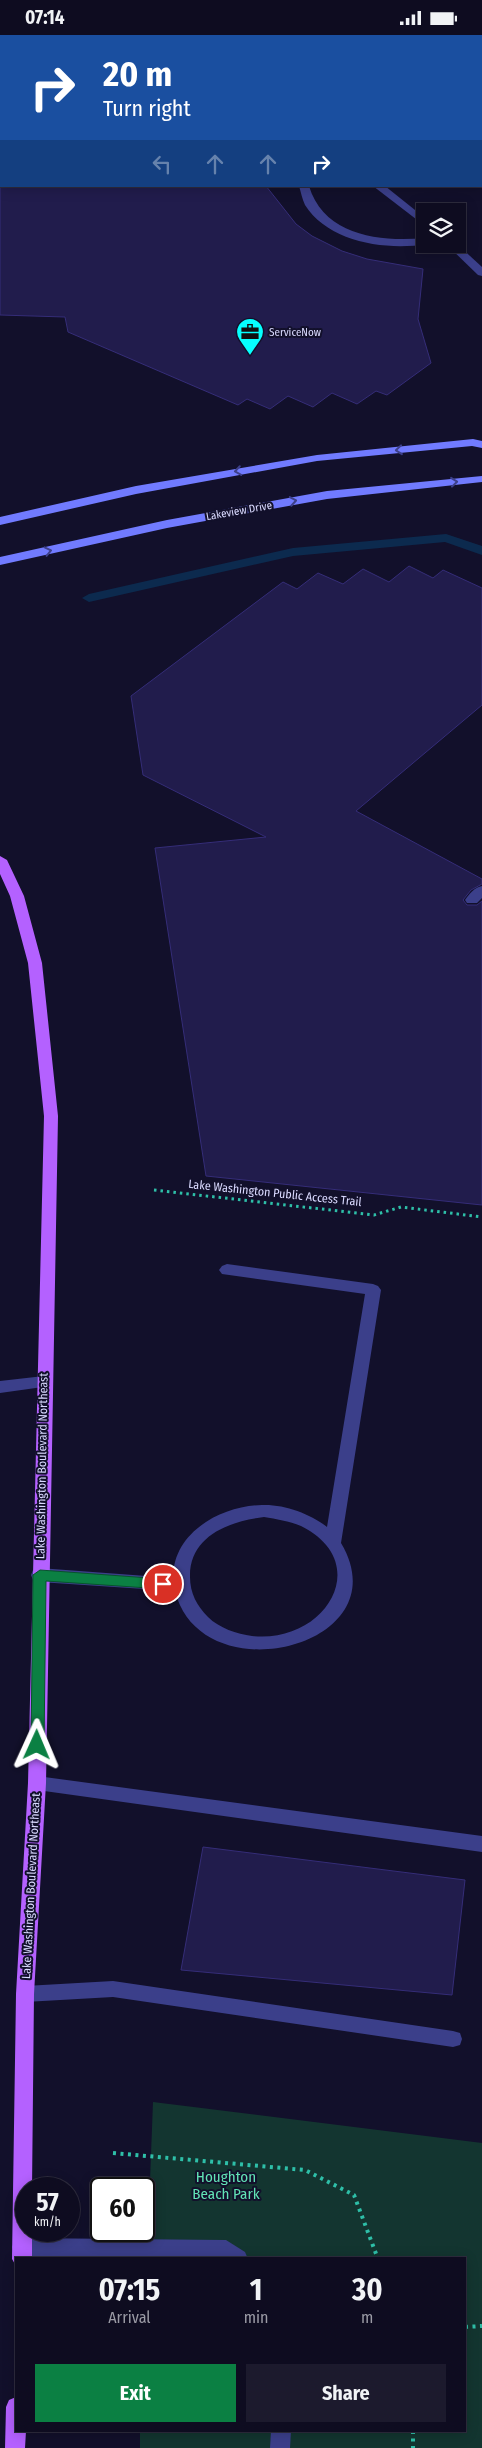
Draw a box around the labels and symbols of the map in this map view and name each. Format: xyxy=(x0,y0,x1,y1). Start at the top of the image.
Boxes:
office icon: ServiceNow xyxy=(235,317,265,356)
place label: ServiceNow xyxy=(269,326,321,339)
one-way arrow xyxy=(395,444,403,455)
one-way arrow xyxy=(234,465,242,475)
one-way arrow xyxy=(450,477,458,488)
one-way arrow xyxy=(288,497,297,507)
street label: Lakeview Drive xyxy=(205,499,273,523)
one-way arrow xyxy=(43,546,52,557)
street label: Lake Washington Public Access Trail xyxy=(188,1177,362,1209)
street label: Lake Washington Boulevard Northeast xyxy=(33,1373,51,1559)
pin xyxy=(142,1563,184,1605)
position arrow xyxy=(10,1718,62,1770)
street label: Lake Washington Boulevard Northeast xyxy=(19,1792,43,1979)
park label: Houghton Beach Park xyxy=(192,2168,260,2203)
speed limit sign: 60 xyxy=(90,2177,155,2242)

